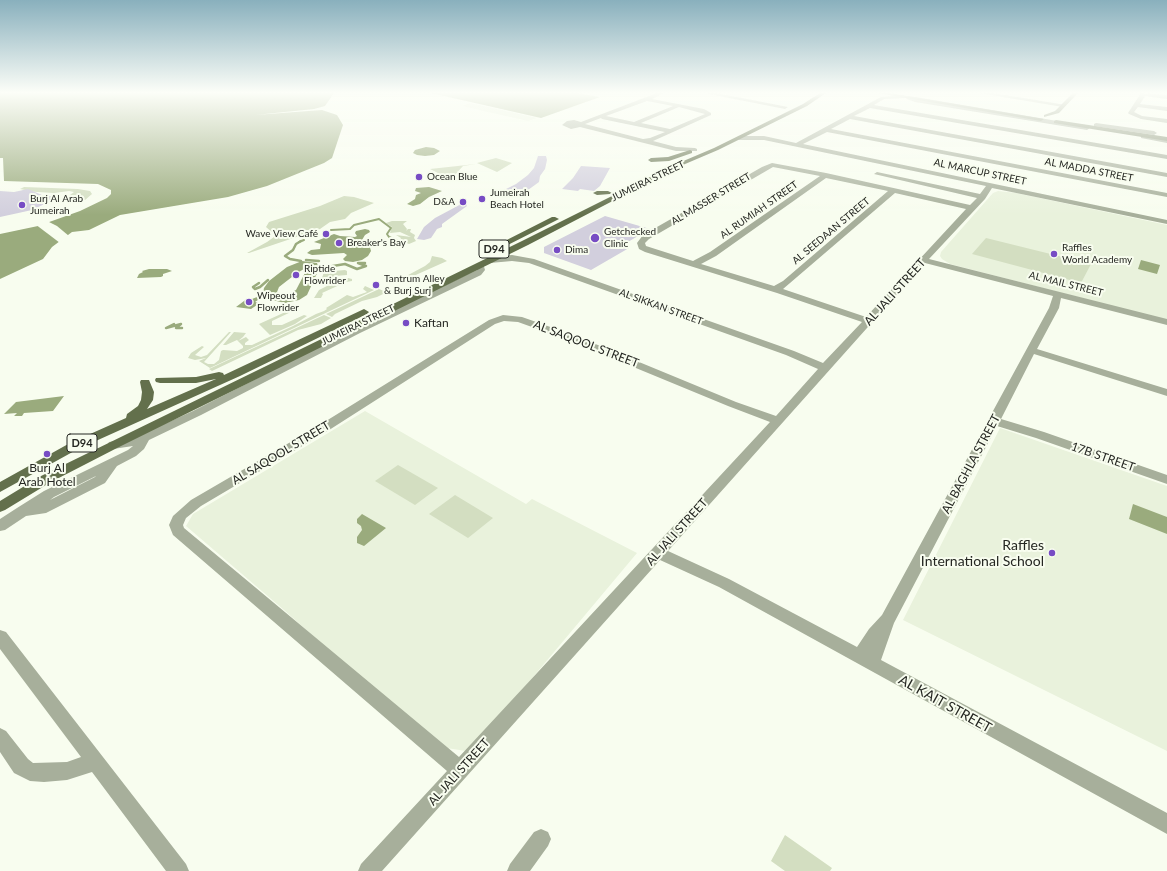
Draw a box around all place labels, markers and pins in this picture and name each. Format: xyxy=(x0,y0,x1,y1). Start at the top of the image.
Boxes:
place label: Ocean Blue xyxy=(427,171,478,183)
marker: Ocean Blue xyxy=(414,172,424,182)
place label: Jumeirah Beach Hotel xyxy=(490,187,544,210)
place label: Burj Al Arab Jumeirah xyxy=(30,193,83,216)
marker: Jumeirah Beach Hotel xyxy=(477,194,487,204)
place label: D&A xyxy=(433,196,455,208)
marker: D&A xyxy=(458,197,468,207)
marker: Burj Al Arab Jumeirah xyxy=(17,200,27,210)
place label: Getchecked Clinic xyxy=(604,226,656,250)
place label: Wave View Café xyxy=(245,228,318,240)
marker: Wave View Café xyxy=(321,229,331,239)
marker: Getchecked Clinic xyxy=(589,232,601,244)
place label: Breaker's Bay xyxy=(347,237,406,249)
marker: Breaker's Bay xyxy=(334,238,344,248)
place label: Raffles World Academy xyxy=(1062,242,1132,266)
place label: Dima xyxy=(565,244,588,256)
marker: Dima xyxy=(552,245,562,255)
marker: Raffles World Academy xyxy=(1049,249,1059,259)
place label: Riptide Flowrider xyxy=(304,263,346,286)
marker: Riptide Flowrider xyxy=(291,270,301,280)
place label: Tantrum Alley & Burj Surj xyxy=(384,273,445,296)
marker: Tantrum Alley & Burj Surj xyxy=(371,280,381,290)
place label: Wipeout Flowrider xyxy=(257,290,299,314)
marker: Wipeout Flowrider xyxy=(244,297,254,307)
place label: Kaftan xyxy=(414,316,449,330)
marker: Kaftan xyxy=(401,318,411,328)
marker: Burj Al Arab Hotel xyxy=(42,449,52,459)
place label: Burj Al Arab Hotel xyxy=(18,461,76,489)
place label: Raffles International School xyxy=(921,537,1044,570)
marker: Raffles International School xyxy=(1047,548,1057,558)

